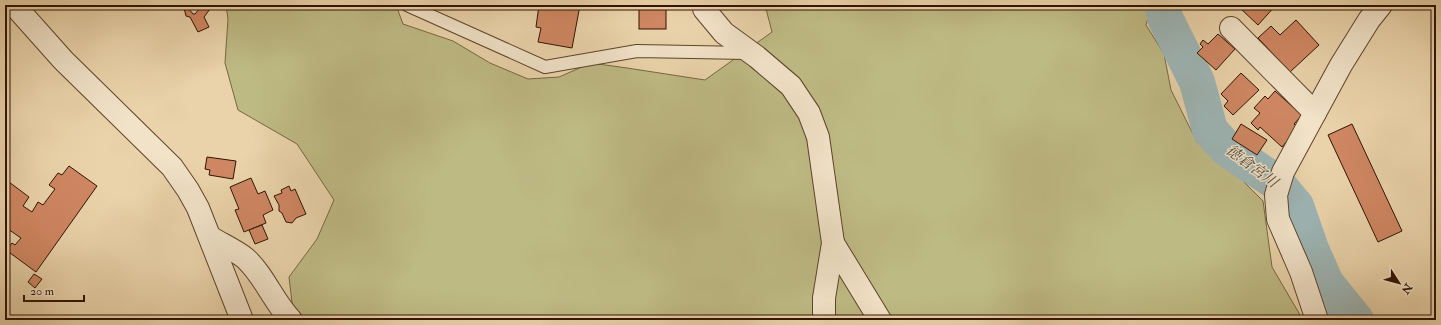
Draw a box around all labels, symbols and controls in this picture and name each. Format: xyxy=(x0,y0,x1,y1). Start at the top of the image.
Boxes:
water label: 徳倉宮川 xyxy=(1222,141,1283,193)
north arrow xyxy=(1379,263,1419,303)
scale bar xyxy=(24,277,84,303)
text: N xyxy=(1398,280,1415,297)
text: 20 m xyxy=(30,284,55,299)

